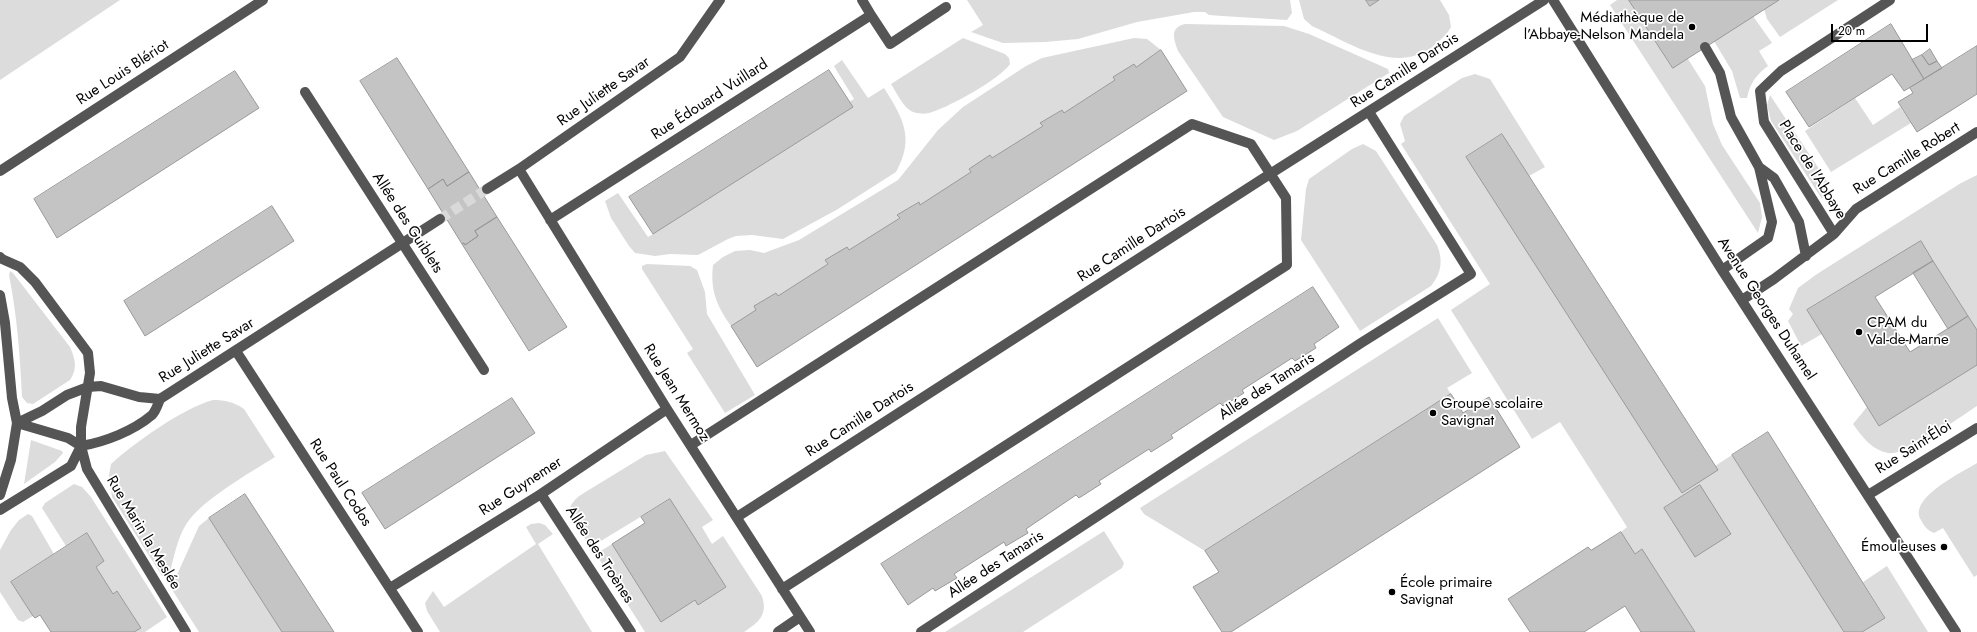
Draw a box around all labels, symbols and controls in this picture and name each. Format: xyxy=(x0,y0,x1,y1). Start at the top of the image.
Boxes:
place label: Médiathèque de l’Abbaye-Nelson Mandela xyxy=(1524,9,1684,44)
scale bar xyxy=(1833,16,1930,42)
marker: Médiathèque de l’Abbaye-Nelson Mandela xyxy=(1687,22,1697,32)
text: 20 m xyxy=(1838,22,1865,40)
street label: Rue Camille Dartois xyxy=(1348,29,1462,113)
street label: Rue Louis Blériot xyxy=(74,37,172,109)
street label: Rue Juliette Savar xyxy=(554,53,654,131)
street label: Rue Édouard Vuillard xyxy=(648,56,772,144)
street label: Place de l'Abbaye xyxy=(1774,117,1850,223)
street label: Rue Camille Robert xyxy=(1850,119,1964,199)
street label: Allée des Guiblets xyxy=(368,169,446,277)
street label: Rue Camille Dartois xyxy=(1075,203,1189,287)
street label: Avenue Georges Duhamel xyxy=(1713,234,1819,384)
place label: CPAM du Val-de-Marne xyxy=(1867,314,1949,349)
street label: Rue Juliette Savar xyxy=(156,315,258,387)
marker: CPAM du Val-de-Marne xyxy=(1854,327,1864,337)
street label: Rue Jean Mermoz xyxy=(639,341,713,445)
street label: Allée des Tamaris xyxy=(1216,349,1318,425)
street label: Rue Camille Dartois xyxy=(803,378,917,462)
place label: Groupe scolaire Savignat xyxy=(1441,395,1543,430)
marker: Groupe scolaire Savignat xyxy=(1428,408,1438,418)
street label: Rue Saint-Éloi xyxy=(1873,418,1955,478)
street label: Rue Paul Codos xyxy=(305,436,375,530)
street label: Rue Guynemer xyxy=(476,454,566,520)
street label: Rue Marin la Meslée xyxy=(102,473,184,593)
street label: Allée des Troènes xyxy=(561,503,637,607)
street label: Allée des Tamaris xyxy=(945,527,1047,603)
place label: Émouleuses xyxy=(1861,538,1936,556)
marker: Émouleuses xyxy=(1939,542,1949,552)
place label: École primaire Savignat xyxy=(1400,574,1492,609)
marker: École primaire Savignat xyxy=(1387,587,1397,597)

